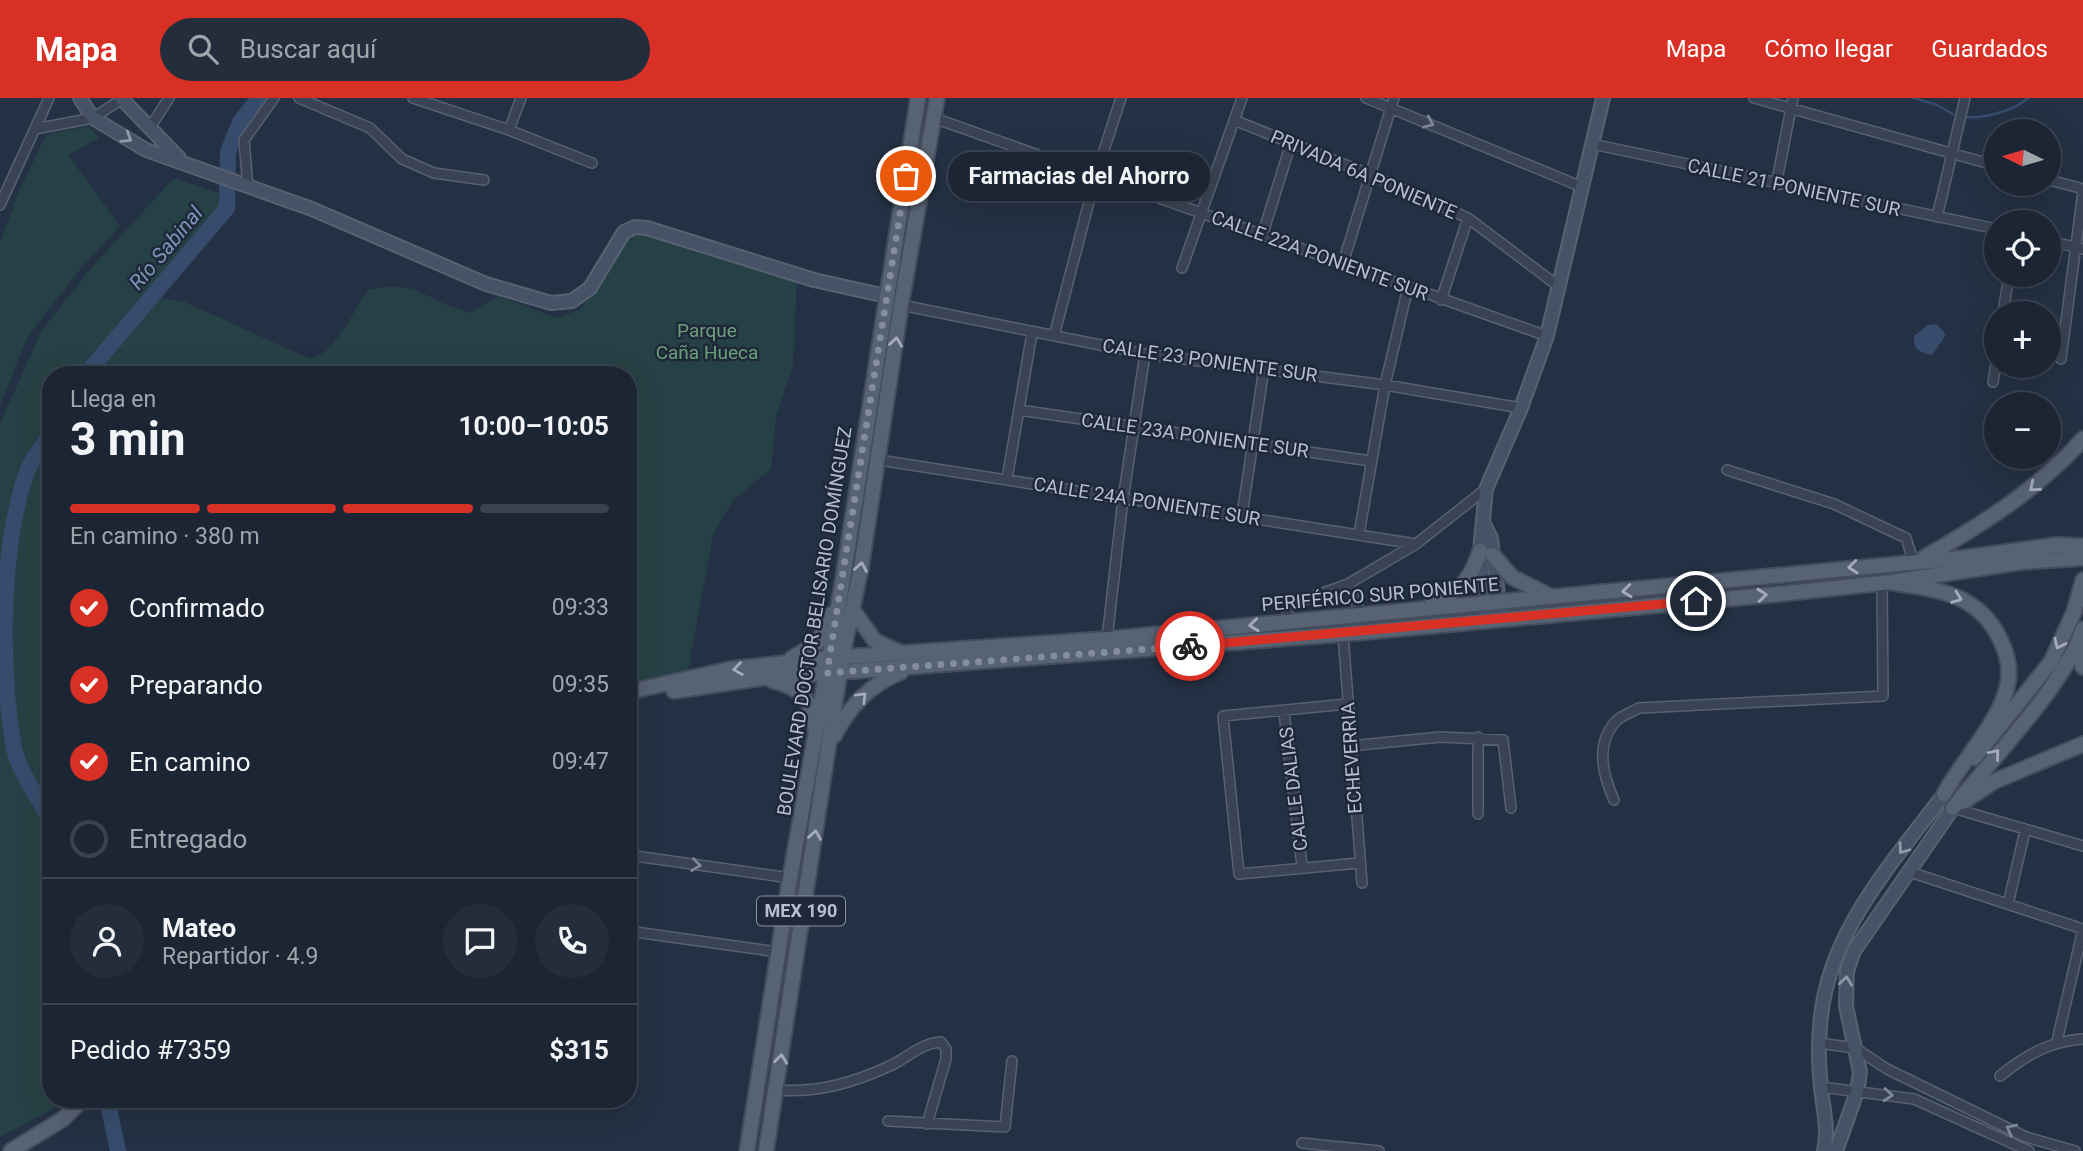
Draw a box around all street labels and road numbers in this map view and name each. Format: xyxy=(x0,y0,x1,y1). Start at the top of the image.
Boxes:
street label: PRIVADA 6A PONIENTE xyxy=(1267,125,1460,224)
street label: CALLE 21 PONIENTE SUR xyxy=(1685,154,1903,221)
street label: CALLE 22A PONIENTE SUR xyxy=(1208,205,1432,306)
street label: CALLE 23 PONIENTE SUR xyxy=(1101,334,1319,387)
street label: CALLE 23A PONIENTE SUR xyxy=(1080,408,1310,463)
street label: BOULEVARD DOCTOR BELISARIO DOMÍNGUEZ xyxy=(772,425,857,817)
street label: CALLE 24A PONIENTE SUR xyxy=(1032,472,1262,531)
street label: PERIFÉRICO SUR PONIENTE xyxy=(1260,573,1500,616)
street label: ECHEVERRIA xyxy=(1336,701,1367,814)
street label: CALLE DALIAS xyxy=(1274,726,1313,852)
road number: MEX 190 xyxy=(757,896,845,926)

